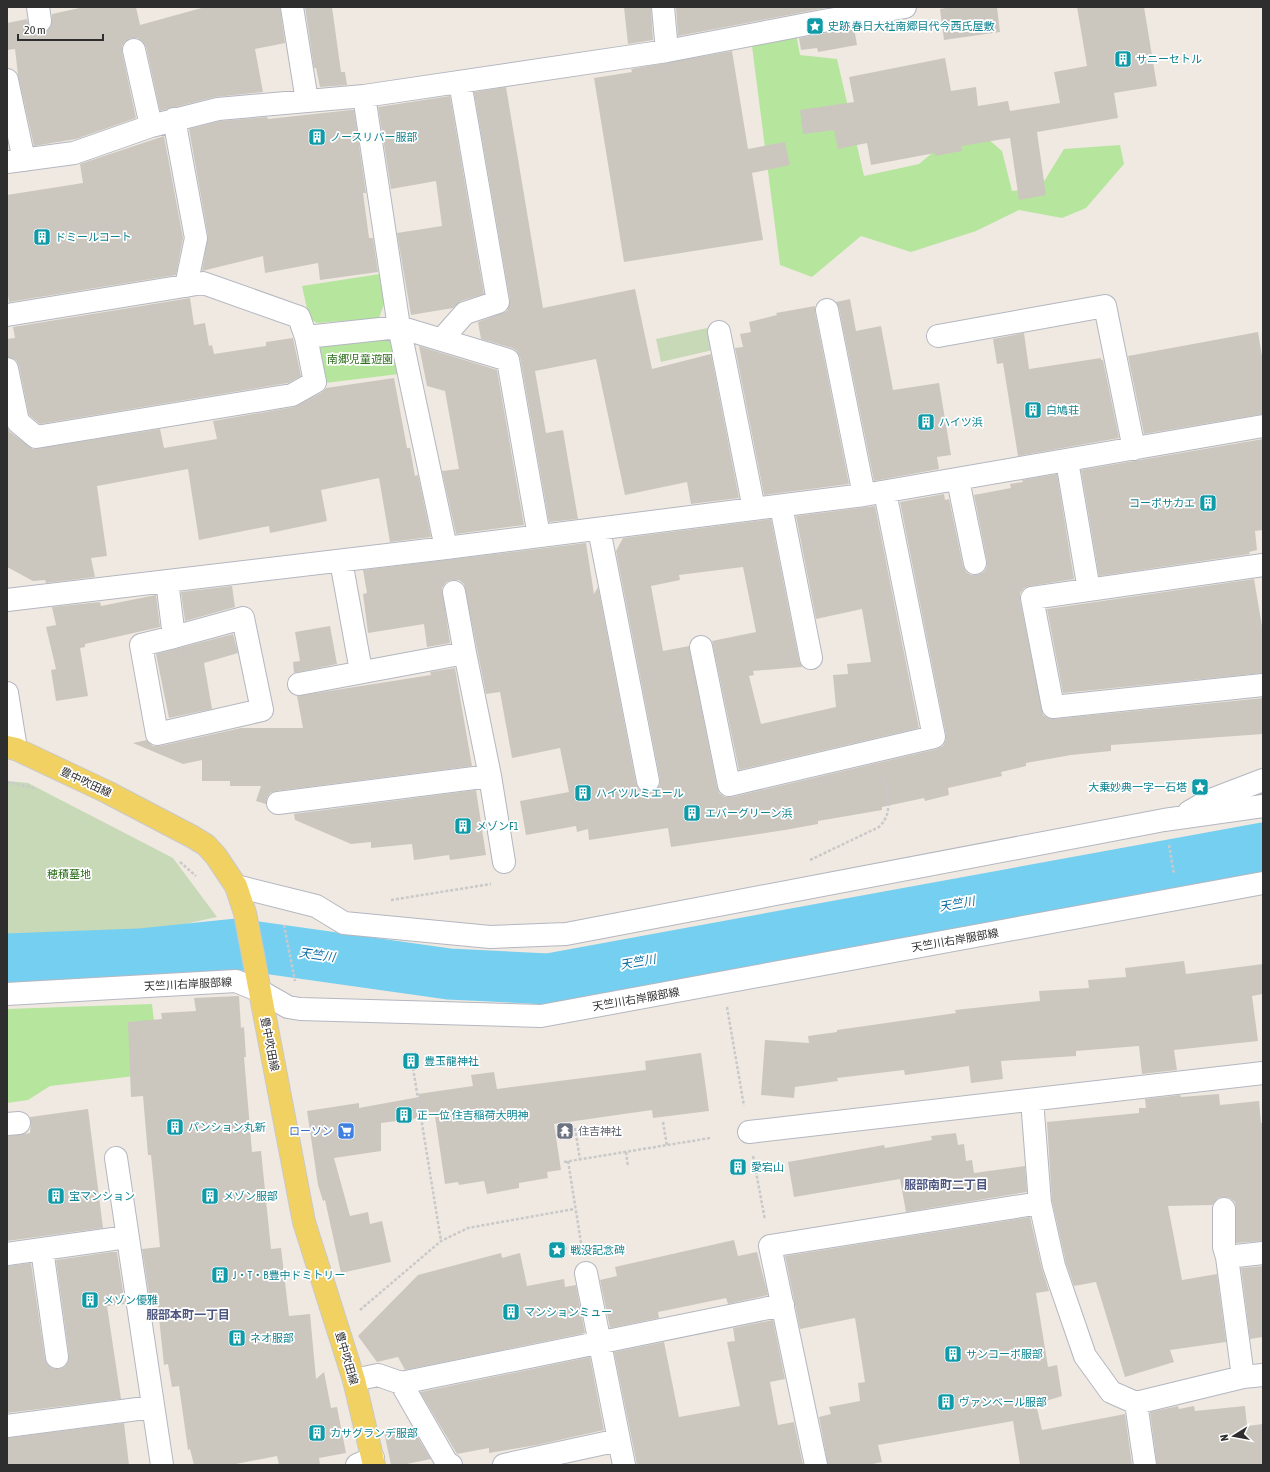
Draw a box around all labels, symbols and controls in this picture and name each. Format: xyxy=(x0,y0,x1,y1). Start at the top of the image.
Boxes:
scale bar xyxy=(18,16,103,42)
place icon: 史跡 春日大社南郷目代今西氏屋敷 xyxy=(805,16,825,36)
place label: 史跡 春日大社南郷目代今西氏屋敷 xyxy=(828,20,995,32)
text: 20 m xyxy=(24,23,46,37)
building icon: サニーセトル xyxy=(1113,49,1133,69)
place label: サニーセトル xyxy=(1136,53,1202,65)
building icon: ノースリバー服部 xyxy=(307,127,327,147)
place label: ノースリバー服部 xyxy=(330,131,417,143)
building icon: ドミールコート xyxy=(32,227,52,247)
place label: ドミールコート xyxy=(55,231,132,243)
park label: 南郷児童遊園 xyxy=(327,353,393,365)
building icon: 白鳩荘 xyxy=(1023,400,1043,420)
place label: 白鳩荘 xyxy=(1046,404,1079,416)
building icon: ハイツ浜 xyxy=(916,412,936,432)
place label: ハイツ浜 xyxy=(939,416,983,428)
building icon: コーポサカエ xyxy=(1198,493,1218,513)
place label: コーポサカエ xyxy=(1129,497,1195,509)
street label: 豊中吹田線 xyxy=(59,765,113,799)
place icon: 大乗妙典一字一石塔 xyxy=(1190,777,1210,797)
place label: 大乗妙典一字一石塔 xyxy=(1088,781,1187,793)
building icon: ハイツルミエール xyxy=(573,783,593,803)
place label: ハイツルミエール xyxy=(596,787,684,799)
building icon: エバーグリーン浜 xyxy=(682,803,702,823)
place label: エバーグリーン浜 xyxy=(705,807,792,819)
building icon: メゾンF1 xyxy=(453,816,473,836)
place label: メゾンF1 xyxy=(476,820,519,832)
park label: 穂積墓地 xyxy=(47,868,91,880)
water label: 天竺川 xyxy=(938,894,978,914)
street label: 天竺川右岸服部線 xyxy=(911,926,999,954)
water label: 天竺川 xyxy=(298,946,338,965)
water label: 天竺川 xyxy=(619,952,659,972)
street label: 天竺川右岸服部線 xyxy=(144,976,232,992)
street label: 天竺川右岸服部線 xyxy=(592,985,680,1013)
street label: 豊中吹田線 xyxy=(259,1016,281,1072)
building icon: 豊玉龍神社 xyxy=(401,1051,421,1071)
place label: 豊玉龍神社 xyxy=(424,1055,479,1067)
building icon: 正一位 住吉稲荷大明神 xyxy=(394,1105,414,1125)
place label: 正一位 住吉稲荷大明神 xyxy=(417,1109,529,1121)
building icon: パンション丸新 xyxy=(165,1117,185,1137)
place label: パンション丸新 xyxy=(188,1121,266,1133)
supermarket icon: ローソン xyxy=(336,1121,356,1141)
temple icon: 住吉神社 xyxy=(555,1121,575,1141)
place label: ローソン xyxy=(289,1125,333,1137)
place label: 住吉神社 xyxy=(578,1125,622,1137)
building icon: 愛宕山 xyxy=(728,1157,748,1177)
place label: 愛宕山 xyxy=(751,1161,784,1173)
district label: 服部南町二丁目 xyxy=(904,1178,988,1192)
building icon: 宝マンション xyxy=(46,1186,66,1206)
building icon: メゾン服部 xyxy=(200,1186,220,1206)
place label: 宝マンション xyxy=(69,1190,135,1202)
place label: メゾン服部 xyxy=(223,1190,278,1202)
place icon: 戦没記念碑 xyxy=(547,1240,567,1260)
place label: 戦没記念碑 xyxy=(570,1244,625,1256)
building icon: J・T・B豊中ドミトリー xyxy=(210,1265,230,1285)
place label: J・T・B豊中ドミトリー xyxy=(233,1269,346,1281)
building icon: メゾン優雅 xyxy=(80,1290,100,1310)
place label: メゾン優雅 xyxy=(103,1294,158,1306)
building icon: マンションミュー xyxy=(501,1302,521,1322)
place label: マンションミュー xyxy=(524,1306,612,1318)
district label: 服部本町一丁目 xyxy=(146,1308,230,1322)
building icon: ネオ服部 xyxy=(227,1328,247,1348)
street label: 豊中吹田線 xyxy=(334,1330,360,1386)
place label: ネオ服部 xyxy=(250,1332,294,1344)
building icon: サンコーポ服部 xyxy=(943,1344,963,1364)
place label: サンコーポ服部 xyxy=(966,1348,1043,1360)
building icon: ヴァンベール服部 xyxy=(936,1392,956,1412)
place label: ヴァンベール服部 xyxy=(959,1396,1047,1408)
north arrow xyxy=(1214,1416,1254,1456)
building icon: カサグランデ服部 xyxy=(307,1423,327,1443)
place label: カサグランデ服部 xyxy=(330,1427,418,1439)
text: N xyxy=(1218,1434,1231,1442)

